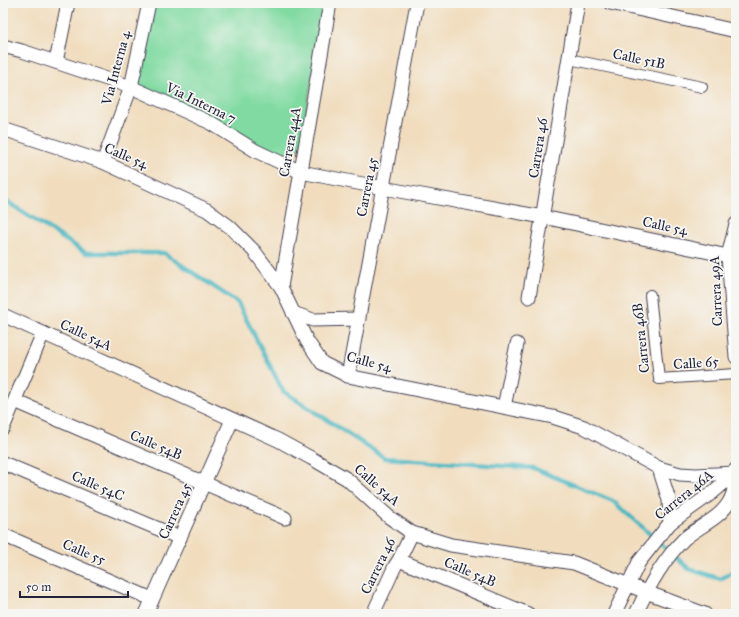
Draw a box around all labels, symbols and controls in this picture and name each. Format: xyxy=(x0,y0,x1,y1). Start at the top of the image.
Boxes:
street label: Via Interna 4 xyxy=(98,28,134,108)
street label: Calle 51B xyxy=(611,45,667,73)
street label: Via Interna 7 xyxy=(162,78,239,127)
street label: Carrera 44A xyxy=(275,105,305,178)
street label: Carrera 46 xyxy=(525,116,551,179)
street label: Calle 54 xyxy=(102,139,151,173)
street label: Carrera 45 xyxy=(353,155,381,218)
street label: Calle 54 xyxy=(641,213,690,239)
street label: Carrera 49A xyxy=(706,255,726,327)
street label: Carrera 46B xyxy=(629,302,653,374)
street label: Calle 54A xyxy=(57,316,115,355)
street label: Calle 54 xyxy=(345,348,394,376)
street label: Calle 65 xyxy=(673,353,720,373)
street label: Calle 54B xyxy=(127,426,185,464)
street label: Calle 54A xyxy=(351,460,404,510)
street label: Carrera 46A xyxy=(651,466,717,524)
street label: Calle 54C xyxy=(69,467,127,505)
street label: Carrera 45 xyxy=(155,480,195,542)
street label: Carrera 46 xyxy=(357,534,399,597)
street label: Calle 55 xyxy=(60,535,108,569)
street label: Calle 54B xyxy=(441,553,499,591)
scale bar xyxy=(20,573,128,599)
text: 50 m xyxy=(26,580,51,594)

